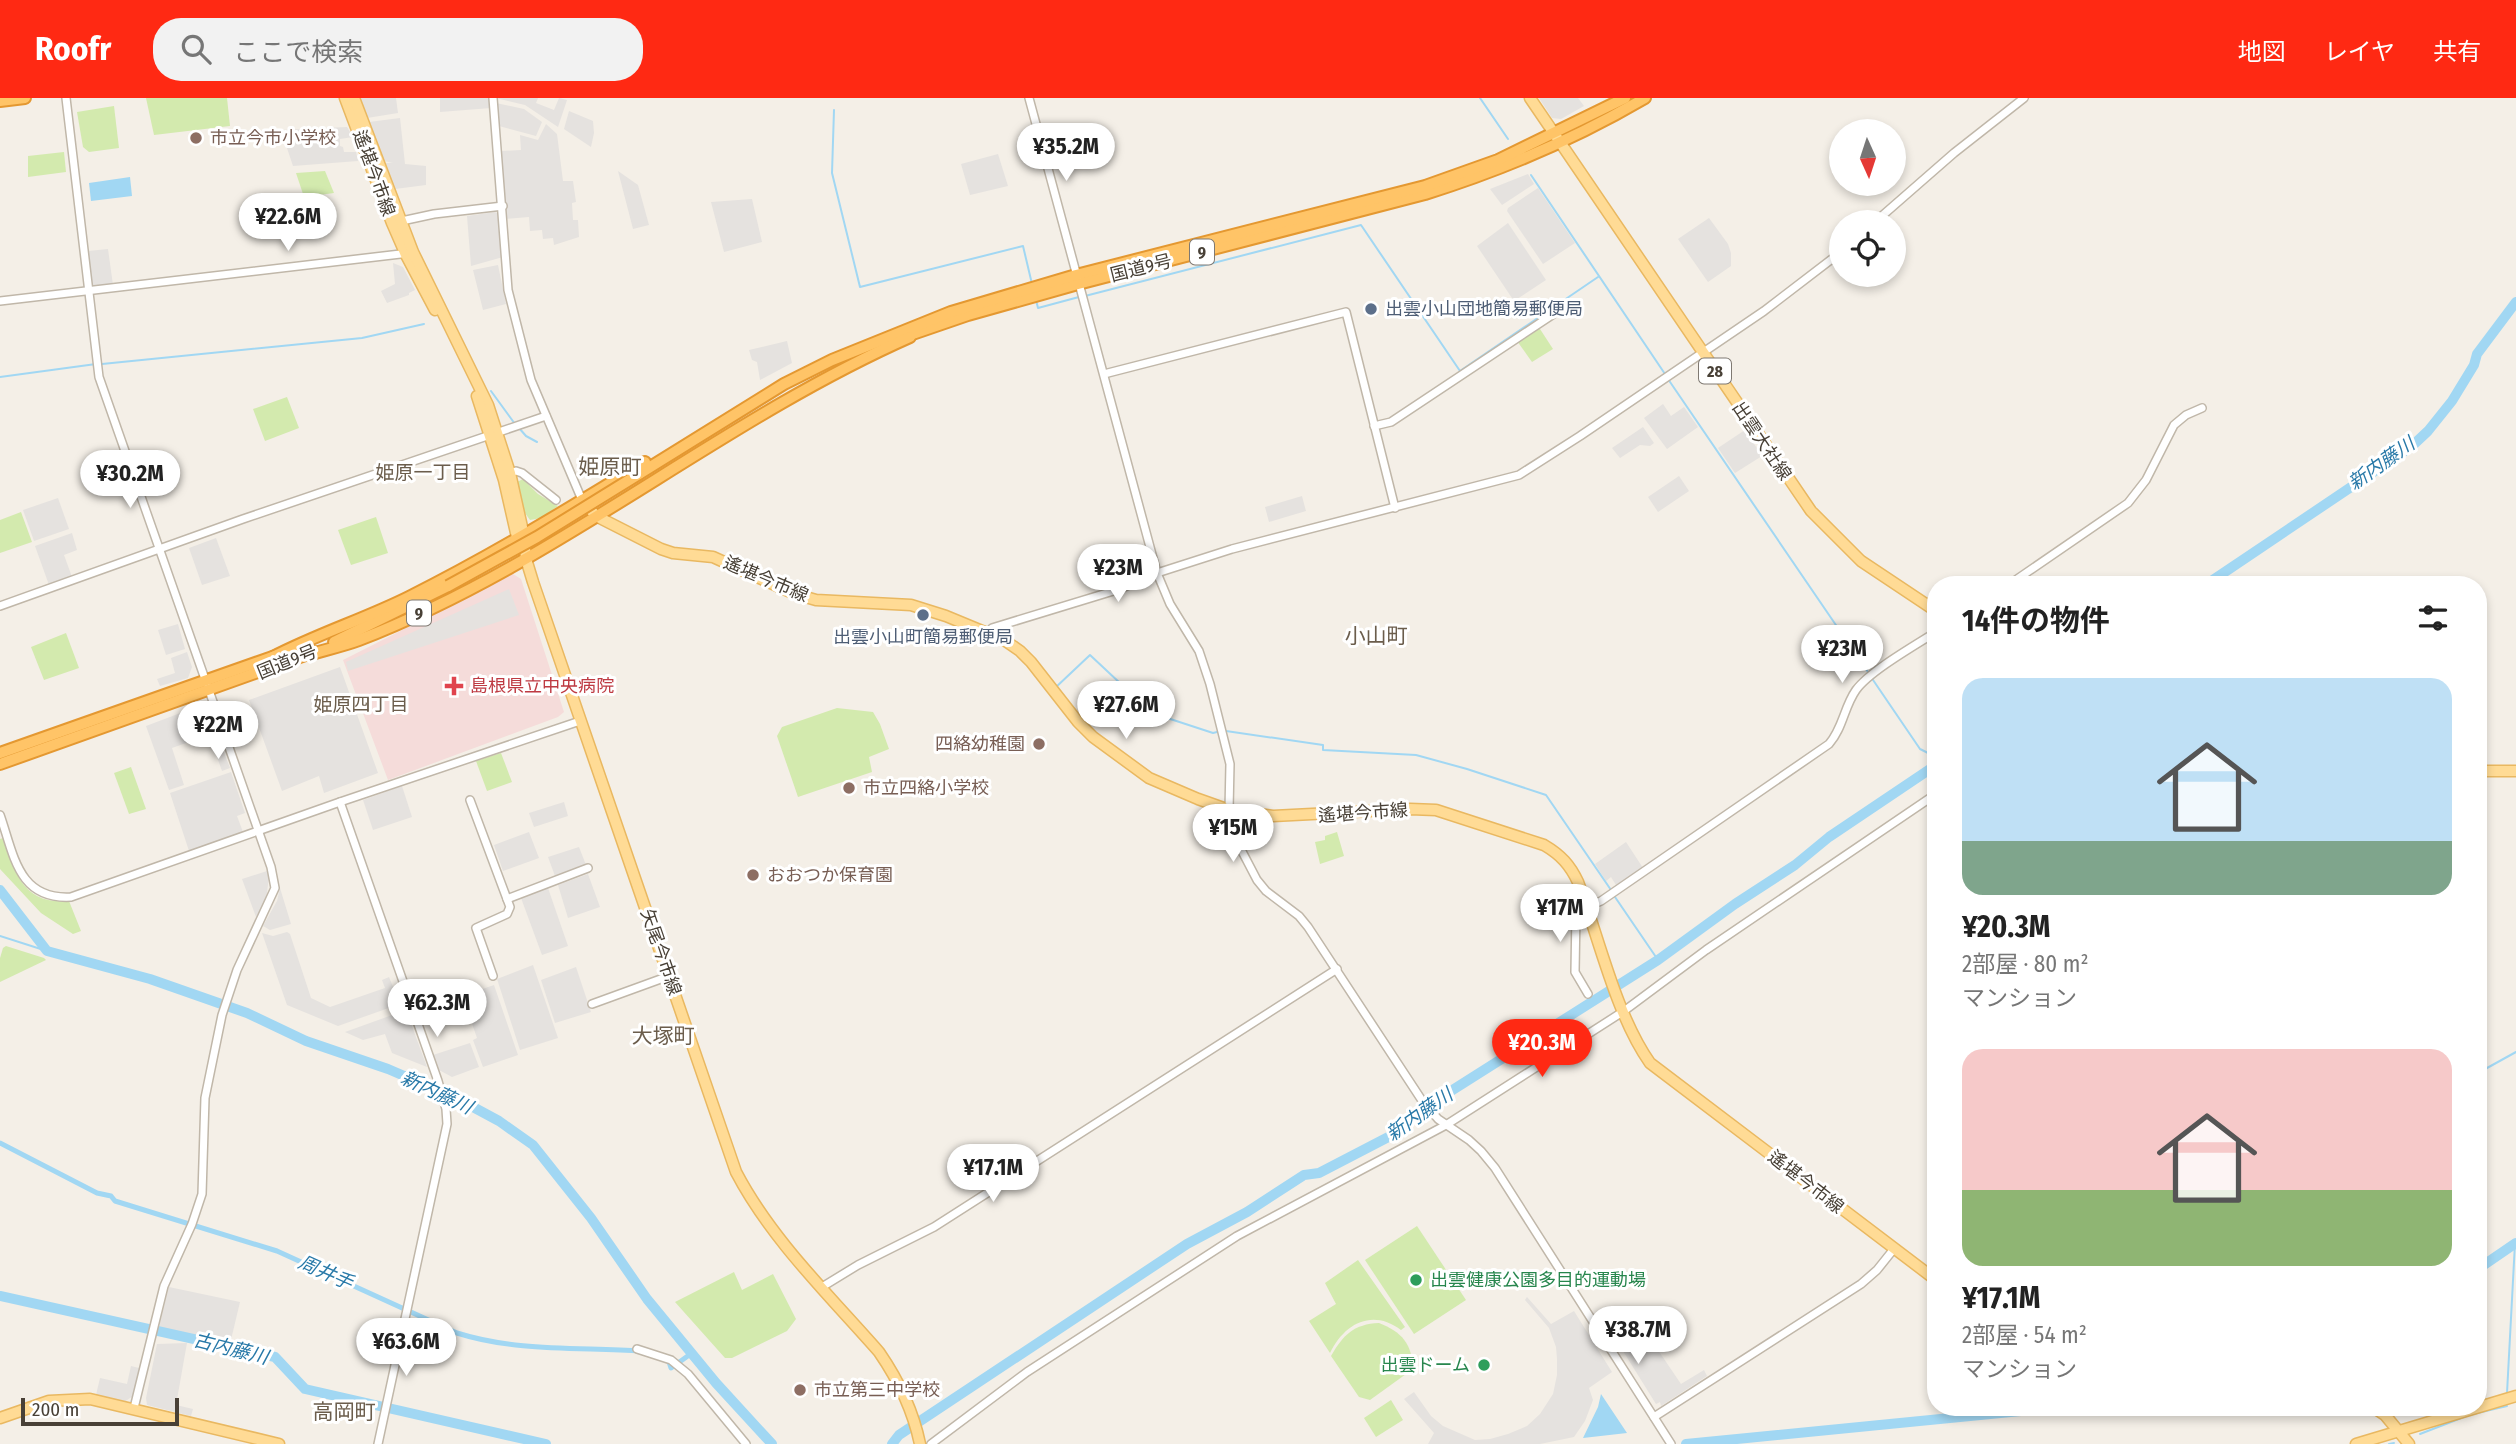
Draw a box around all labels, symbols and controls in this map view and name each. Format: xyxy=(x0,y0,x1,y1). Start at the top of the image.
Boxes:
search box xyxy=(153,18,643,81)
text: Roofr xyxy=(35,29,111,69)
icon: search xyxy=(177,30,215,68)
text: ここで検索 xyxy=(233,37,363,68)
text: 地図 xyxy=(2238,38,2286,66)
text: レイヤ xyxy=(2324,38,2395,66)
text: 共有 xyxy=(2433,38,2481,66)
north arrow xyxy=(1829,119,1906,196)
map controls xyxy=(1829,119,1906,287)
pin: ¥35.2M xyxy=(1009,123,1123,183)
place label: 市立今市小学校 xyxy=(210,127,336,149)
street label: 遙堪今市線 xyxy=(348,127,400,219)
marker: 市立今市小学校 xyxy=(188,130,204,146)
text: ¥35.2M xyxy=(1033,132,1099,160)
pin: ¥22.6M xyxy=(231,194,345,253)
text: ¥22.6M xyxy=(255,202,321,230)
button: locate xyxy=(1829,210,1906,287)
road number: 9 xyxy=(1190,240,1214,264)
street label: 国道9号 xyxy=(1108,250,1174,286)
place label: 出雲小山団地簡易郵便局 xyxy=(1385,298,1583,320)
marker: 出雲小山団地簡易郵便局 xyxy=(1363,301,1379,317)
road number: 28 xyxy=(1699,358,1731,384)
street label: 出雲大社線 xyxy=(1728,398,1796,484)
water label: 新内藤川 xyxy=(2344,431,2421,495)
pin: ¥30.2M xyxy=(73,450,187,510)
district label: 姫原町 xyxy=(579,454,642,480)
text: ¥30.2M xyxy=(96,459,164,487)
district label: 姫原一丁目 xyxy=(375,461,471,484)
pin: ¥23M xyxy=(1077,545,1159,604)
street label: 遙堪今市線 xyxy=(720,551,812,607)
text: ¥23M xyxy=(1093,553,1143,581)
icon: filters xyxy=(2414,599,2452,637)
road number: 9 xyxy=(407,600,431,626)
text: 14件の物件 xyxy=(1962,603,2110,639)
marker: 出雲小山町簡易郵便局 xyxy=(915,607,931,623)
district label: 小山町 xyxy=(1345,623,1408,649)
place label: 出雲小山町簡易郵便局 xyxy=(833,626,1013,648)
pin: ¥23M xyxy=(1801,626,1883,685)
text: ¥23M xyxy=(1817,634,1867,662)
street label: 国道9号 xyxy=(254,640,320,684)
place label: 島根県立中央病院 xyxy=(470,675,614,697)
marker: 島根県立中央病院 xyxy=(444,676,464,696)
pin: ¥27.6M xyxy=(1069,682,1183,741)
text: ¥27.6M xyxy=(1093,690,1159,718)
district label: 姫原四丁目 xyxy=(313,693,409,716)
pin: ¥22M xyxy=(177,702,259,761)
text: ¥22M xyxy=(193,710,243,738)
icon: home xyxy=(2144,724,2270,850)
place label: 四絡幼稚園 xyxy=(935,733,1025,755)
marker: 四絡幼稚園 xyxy=(1031,736,1047,752)
place label: 市立四絡小学校 xyxy=(863,777,989,799)
marker: 市立四絡小学校 xyxy=(841,780,857,796)
street label: 遙堪今市線 xyxy=(1317,799,1409,827)
pin: ¥15M xyxy=(1192,804,1274,864)
text: ¥15M xyxy=(1209,813,1257,841)
place label: おおつか保育園 xyxy=(767,864,893,886)
marker: おおつか保育園 xyxy=(745,867,761,883)
pin: ¥17M xyxy=(1519,884,1601,944)
text: ¥17M xyxy=(1536,893,1584,921)
street label: 矢尾今市線 xyxy=(636,906,686,998)
text: ¥20.3M xyxy=(1962,909,2050,945)
text: 2部屋 · 80 m² xyxy=(1962,950,2089,978)
pin: ¥62.3M xyxy=(380,979,494,1039)
text: マンション xyxy=(1962,984,2077,1012)
text: ¥62.3M xyxy=(404,988,470,1016)
pin: ¥20.3M xyxy=(1485,1020,1599,1079)
district label: 大塚町 xyxy=(632,1023,695,1049)
text: ¥20.3M xyxy=(1508,1028,1576,1056)
water label: 新内藤川 xyxy=(397,1066,478,1120)
water label: 新内藤川 xyxy=(1382,1082,1459,1146)
icon: home xyxy=(2144,1095,2270,1221)
pin: ¥17.1M xyxy=(936,1144,1050,1204)
street label: 遙堪今市線 xyxy=(1764,1146,1848,1218)
text: ¥17.1M xyxy=(963,1153,1023,1181)
water label: 周井手 xyxy=(295,1250,357,1295)
place label: 出雲健康公園多目的運動場 xyxy=(1430,1269,1646,1291)
marker: 出雲健康公園多目的運動場 xyxy=(1408,1272,1424,1288)
text: ¥17.1M xyxy=(1962,1280,2040,1316)
pin: ¥38.7M xyxy=(1581,1306,1695,1366)
text: ¥38.7M xyxy=(1605,1315,1671,1343)
pin: ¥63.6M xyxy=(349,1318,463,1378)
text: 2部屋 · 54 m² xyxy=(1962,1321,2087,1349)
text: ¥63.6M xyxy=(372,1327,440,1355)
water label: 古内藤川 xyxy=(191,1328,272,1369)
place label: 出雲ドーム xyxy=(1381,1354,1470,1376)
text: マンション xyxy=(1962,1355,2077,1383)
marker: 出雲ドーム xyxy=(1476,1357,1492,1373)
place label: 市立第三中学校 xyxy=(814,1379,940,1401)
marker: 市立第三中学校 xyxy=(792,1382,808,1398)
scale bar xyxy=(21,1395,178,1427)
text: 200 m xyxy=(32,1398,79,1421)
district label: 高岡町 xyxy=(313,1399,376,1425)

